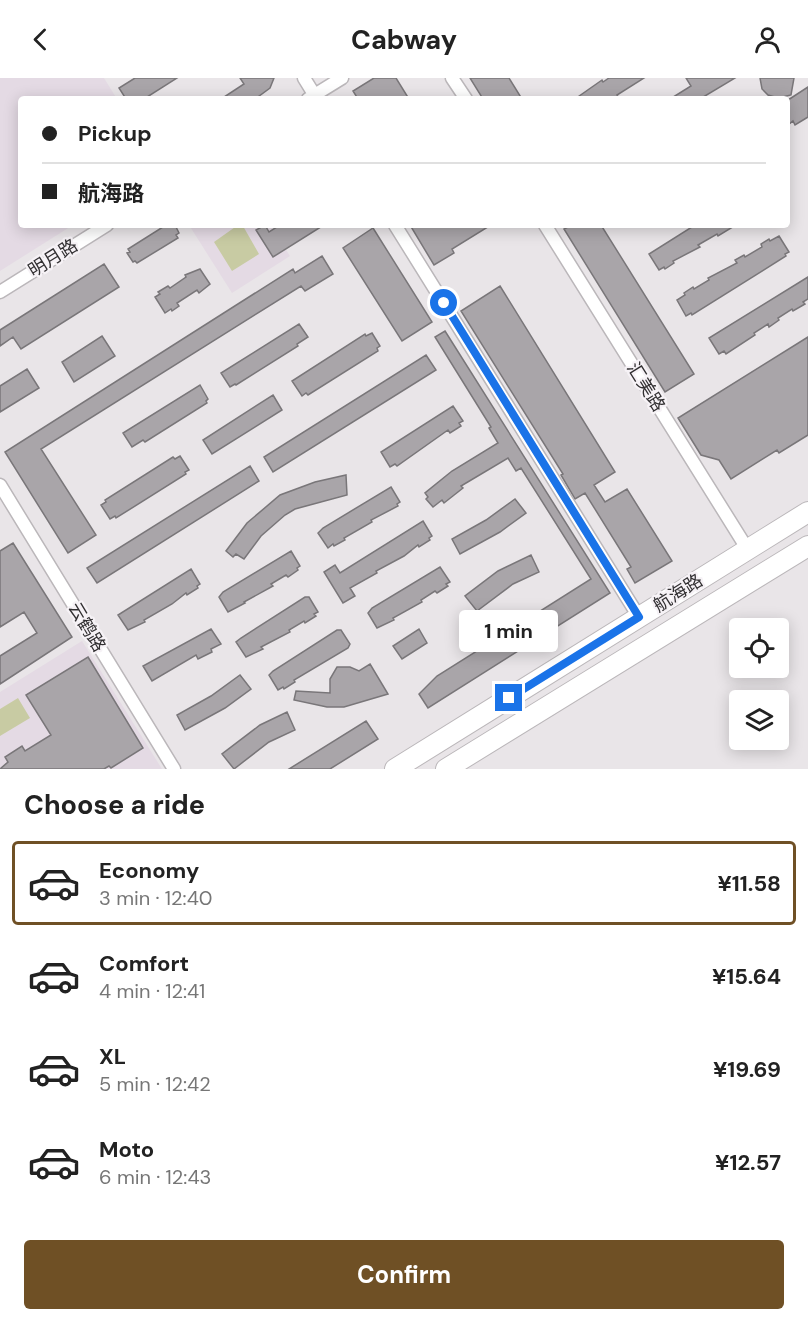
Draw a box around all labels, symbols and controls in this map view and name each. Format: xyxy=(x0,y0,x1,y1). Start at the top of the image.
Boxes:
text: Cabway xyxy=(351,22,457,57)
icon: back xyxy=(24,23,57,56)
icon: person xyxy=(751,23,784,56)
text: Pickup xyxy=(78,119,152,148)
text: 航海路 xyxy=(78,179,144,208)
street label: 明月路 xyxy=(24,234,82,282)
route start xyxy=(430,289,457,316)
street label: 汇美路 xyxy=(622,358,670,416)
street label: 航海路 xyxy=(649,569,707,617)
street label: 云鹤路 xyxy=(63,598,111,656)
callout: 1 min xyxy=(460,611,558,653)
text: 1 min xyxy=(484,618,533,644)
map controls xyxy=(729,618,789,750)
button: locate xyxy=(729,618,789,678)
route end xyxy=(495,684,522,711)
button: layers xyxy=(729,690,789,750)
text: Choose a ride xyxy=(24,787,205,822)
icon: car xyxy=(27,856,81,910)
text: Economy xyxy=(99,856,199,885)
text: ¥11.58 xyxy=(718,869,781,898)
text: 3 min · 12:40 xyxy=(99,885,212,911)
icon: car xyxy=(27,949,81,1003)
text: Comfort xyxy=(99,949,189,978)
text: ¥15.64 xyxy=(712,962,781,991)
text: 4 min · 12:41 xyxy=(99,978,205,1004)
icon: car xyxy=(27,1042,81,1096)
text: XL xyxy=(99,1042,126,1071)
text: ¥19.69 xyxy=(713,1055,781,1084)
text: 5 min · 12:42 xyxy=(99,1071,211,1097)
icon: car xyxy=(27,1135,81,1189)
text: Moto xyxy=(99,1135,154,1164)
text: ¥12.57 xyxy=(715,1148,781,1177)
text: 6 min · 12:43 xyxy=(99,1164,211,1190)
button: Confirm xyxy=(24,1240,784,1309)

